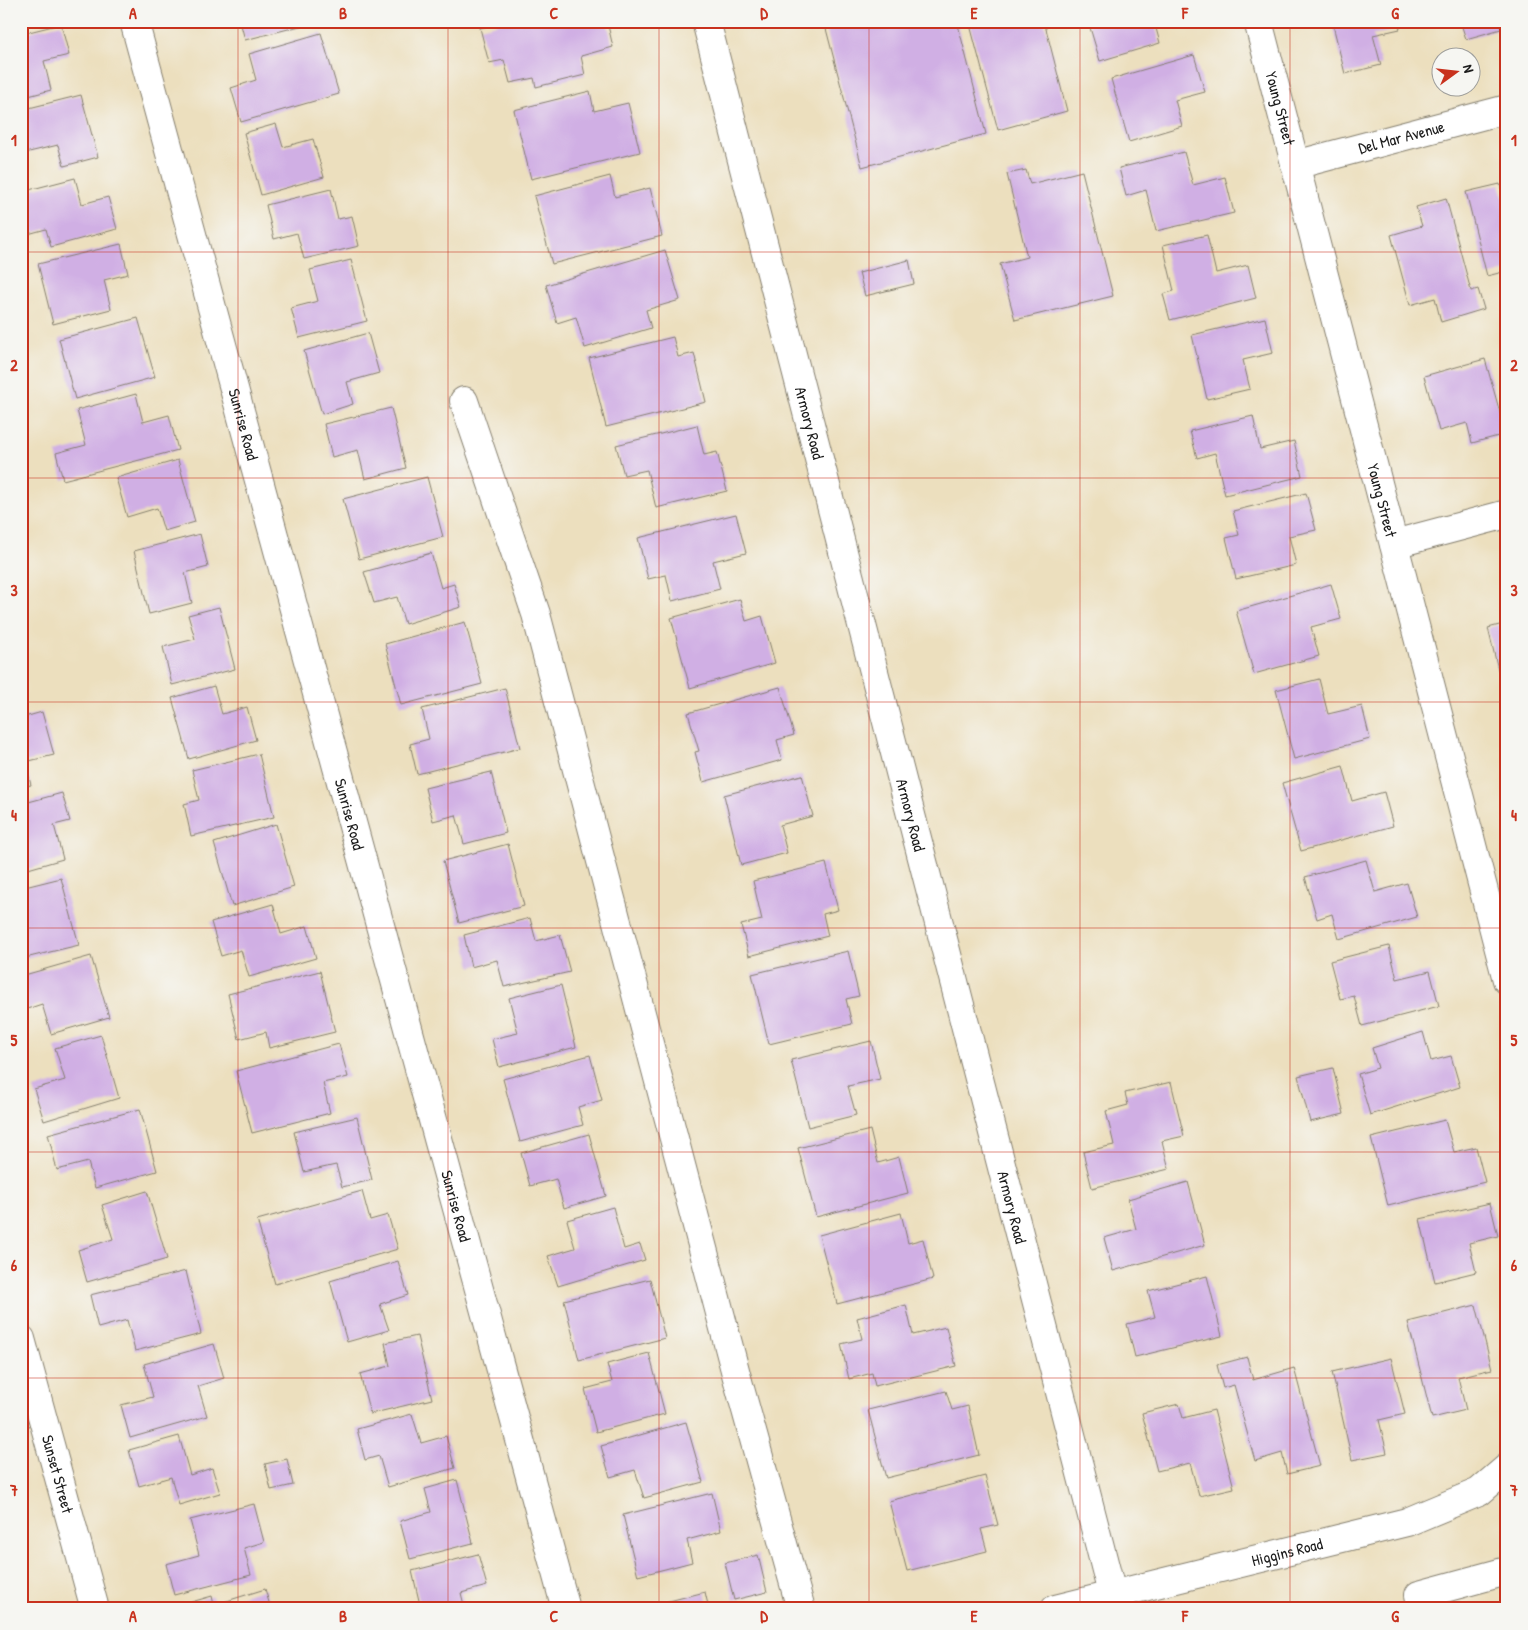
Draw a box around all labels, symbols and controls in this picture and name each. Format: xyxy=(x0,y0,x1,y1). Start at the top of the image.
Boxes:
text: A xyxy=(129,2,137,24)
text: B xyxy=(339,2,347,24)
text: C xyxy=(550,2,559,24)
text: D xyxy=(760,2,768,24)
text: E xyxy=(970,2,978,24)
text: F xyxy=(1181,2,1189,24)
text: G xyxy=(1391,2,1399,24)
north arrow xyxy=(1430,48,1480,98)
text: N xyxy=(1459,62,1479,75)
street label: Young Street xyxy=(1261,69,1301,148)
street label: Del Mar Avenue xyxy=(1356,115,1447,159)
text: 1 xyxy=(11,129,17,151)
text: 1 xyxy=(1511,129,1517,151)
text: 2 xyxy=(10,354,18,376)
text: 2 xyxy=(1510,354,1518,376)
street label: Armory Road xyxy=(790,384,830,462)
street label: Sunrise Road xyxy=(223,386,264,463)
street label: Young Street xyxy=(1362,461,1403,540)
text: 3 xyxy=(10,579,18,601)
text: 3 xyxy=(1510,579,1518,601)
street label: Sunrise Road xyxy=(330,776,370,852)
street label: Armory Road xyxy=(891,776,931,854)
text: 4 xyxy=(11,804,17,826)
text: 4 xyxy=(1511,804,1517,826)
text: 5 xyxy=(11,1029,18,1051)
text: 5 xyxy=(1511,1029,1518,1051)
street label: Sunrise Road xyxy=(436,1168,477,1244)
street label: Armory Road xyxy=(992,1168,1032,1246)
text: 6 xyxy=(11,1254,18,1276)
text: 6 xyxy=(1511,1254,1518,1276)
street label: Sunset Street xyxy=(37,1433,79,1516)
text: 7 xyxy=(9,1479,18,1501)
text: 7 xyxy=(1509,1479,1518,1501)
street label: Higgins Road xyxy=(1249,1532,1325,1571)
text: A xyxy=(129,1605,137,1627)
text: B xyxy=(339,1605,347,1627)
text: C xyxy=(550,1605,559,1627)
text: D xyxy=(760,1605,768,1627)
text: E xyxy=(970,1605,978,1627)
text: F xyxy=(1181,1605,1189,1627)
text: G xyxy=(1391,1605,1399,1627)

